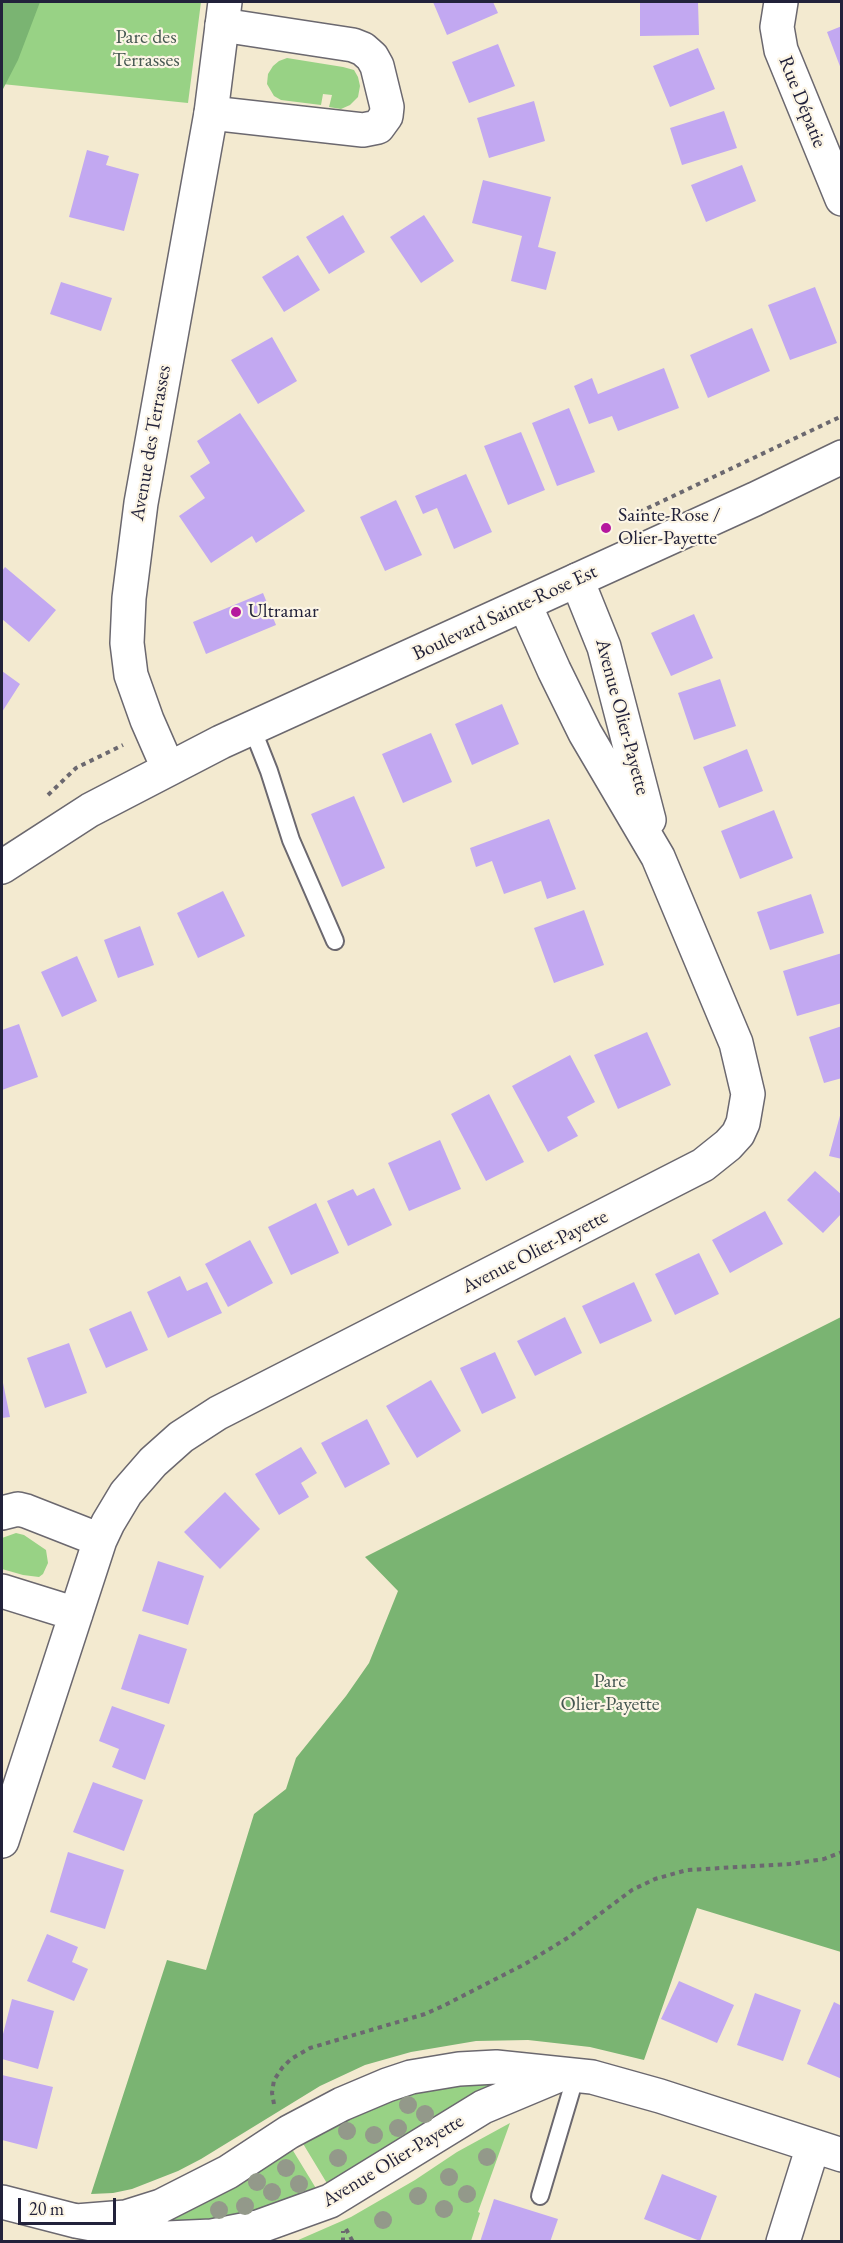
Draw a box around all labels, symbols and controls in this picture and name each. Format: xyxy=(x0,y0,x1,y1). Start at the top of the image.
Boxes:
park label: Parc des Terrasses xyxy=(112,26,180,73)
street label: Rue Dépatie xyxy=(773,53,831,151)
street label: Avenue des Terrasses xyxy=(126,363,176,523)
place label: Sainte-Rose / Olier-Payette xyxy=(618,504,721,551)
marker: Sainte-Rose / Olier-Payette xyxy=(599,521,613,535)
street label: Boulevard Sainte-Rose Est xyxy=(409,560,601,666)
place label: Ultramar xyxy=(248,600,319,624)
marker: Ultramar xyxy=(229,605,243,619)
street label: Avenue Olier-Payette xyxy=(590,636,654,798)
street label: Avenue Olier-Payette xyxy=(458,1205,612,1299)
park label: Parc Olier-Payette xyxy=(560,1670,660,1717)
street label: Avenue Olier-Payette xyxy=(318,2109,468,2213)
scale bar xyxy=(21,2186,118,2224)
text: 20 m xyxy=(29,2197,64,2220)

